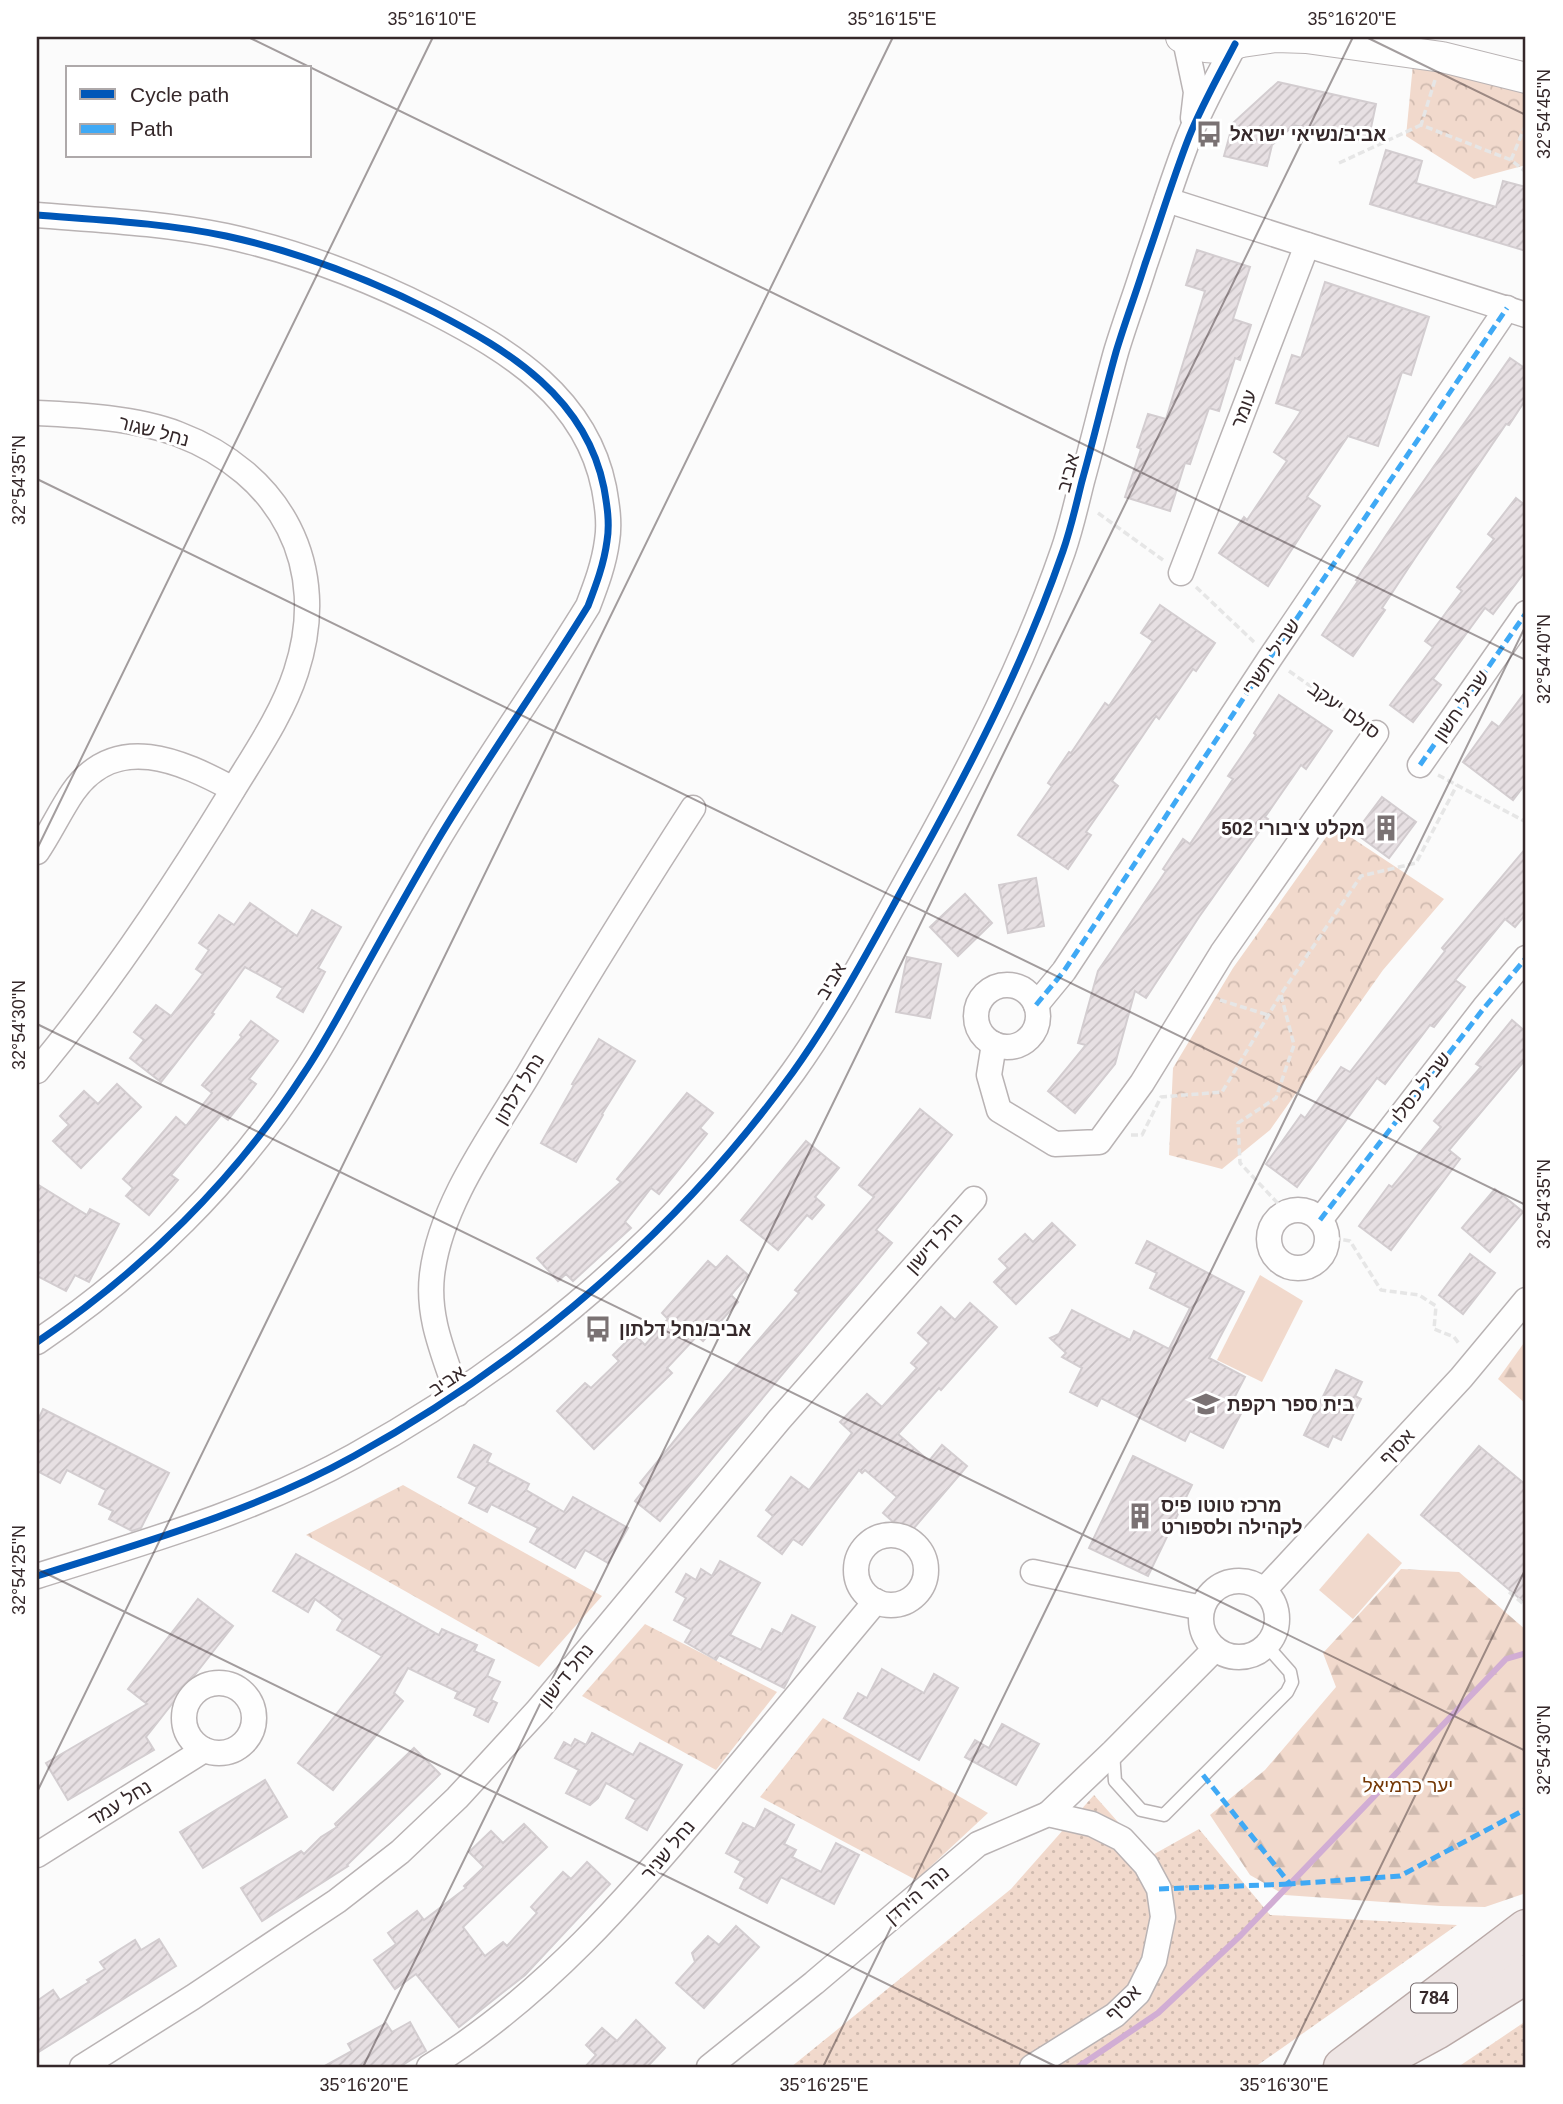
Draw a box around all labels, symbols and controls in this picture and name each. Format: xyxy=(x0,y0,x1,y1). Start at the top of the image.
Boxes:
text: 35°16'10"E xyxy=(387,9,477,29)
text: 35°16'15"E xyxy=(847,9,937,29)
text: 35°16'20"E xyxy=(1307,9,1397,29)
legend xyxy=(66,66,312,158)
text: 32°54'45"N xyxy=(1534,69,1554,159)
text: Cycle path xyxy=(130,83,229,106)
text: Path xyxy=(130,117,173,140)
bus stop icon: אביב/נשיאי ישראל xyxy=(1194,119,1224,149)
place label: אביב/נשיאי ישראל xyxy=(1230,124,1386,145)
street label: עומר xyxy=(1227,387,1261,431)
street label: נחל שגור xyxy=(117,412,191,450)
text: 32°54'35"N xyxy=(9,435,29,525)
street label: אביב xyxy=(1053,451,1083,495)
text: 32°54'40"N xyxy=(1534,614,1554,704)
street label: שביל תשרי xyxy=(1238,615,1304,699)
street label: שביל חשון xyxy=(1429,666,1493,746)
street label: סולם יעקב xyxy=(1304,677,1384,743)
building icon: מקלט ציבורי 502 xyxy=(1371,813,1401,843)
place label: מקלט ציבורי 502 xyxy=(1221,818,1365,839)
street label: אביב xyxy=(812,959,850,1003)
text: 32°54'30"N xyxy=(9,980,29,1070)
street label: שביל כסלו xyxy=(1387,1048,1455,1126)
street label: נחל דלתון xyxy=(490,1050,548,1128)
text: 32°54'35"N xyxy=(1534,1159,1554,1249)
street label: נחל דישון xyxy=(901,1208,967,1278)
bus stop icon: אביב/נחל דלתון xyxy=(583,1314,613,1344)
place label: אביב/נחל דלתון xyxy=(619,1319,751,1340)
street label: אביב xyxy=(425,1361,469,1401)
school or university icon: בית ספר רקפת xyxy=(1191,1389,1221,1419)
place label: בית ספר רקפת xyxy=(1227,1394,1355,1415)
street label: אסיף xyxy=(1375,1425,1419,1469)
place label: מרכז טוטו פיס לקהילה ולספורט xyxy=(1161,1495,1303,1538)
building icon: מרכז טוטו פיס לקהילה ולספורט xyxy=(1125,1501,1155,1531)
text: 32°54'25"N xyxy=(9,1525,29,1615)
street label: נחל דישון xyxy=(534,1639,598,1711)
text: 32°54'30"N xyxy=(1534,1705,1554,1795)
park label: יער כרמיאל xyxy=(1363,1775,1453,1796)
street label: נחל עמד xyxy=(85,1776,155,1830)
street label: נחל שניר xyxy=(637,1816,699,1884)
street label: נהר הירדן xyxy=(881,1862,953,1928)
street label: אסיף xyxy=(1101,1981,1145,2025)
road number: 784 xyxy=(1411,1984,1457,2012)
text: 35°16'20"E xyxy=(319,2075,409,2095)
text: 35°16'25"E xyxy=(779,2075,869,2095)
text: 35°16'30"E xyxy=(1239,2075,1329,2095)

